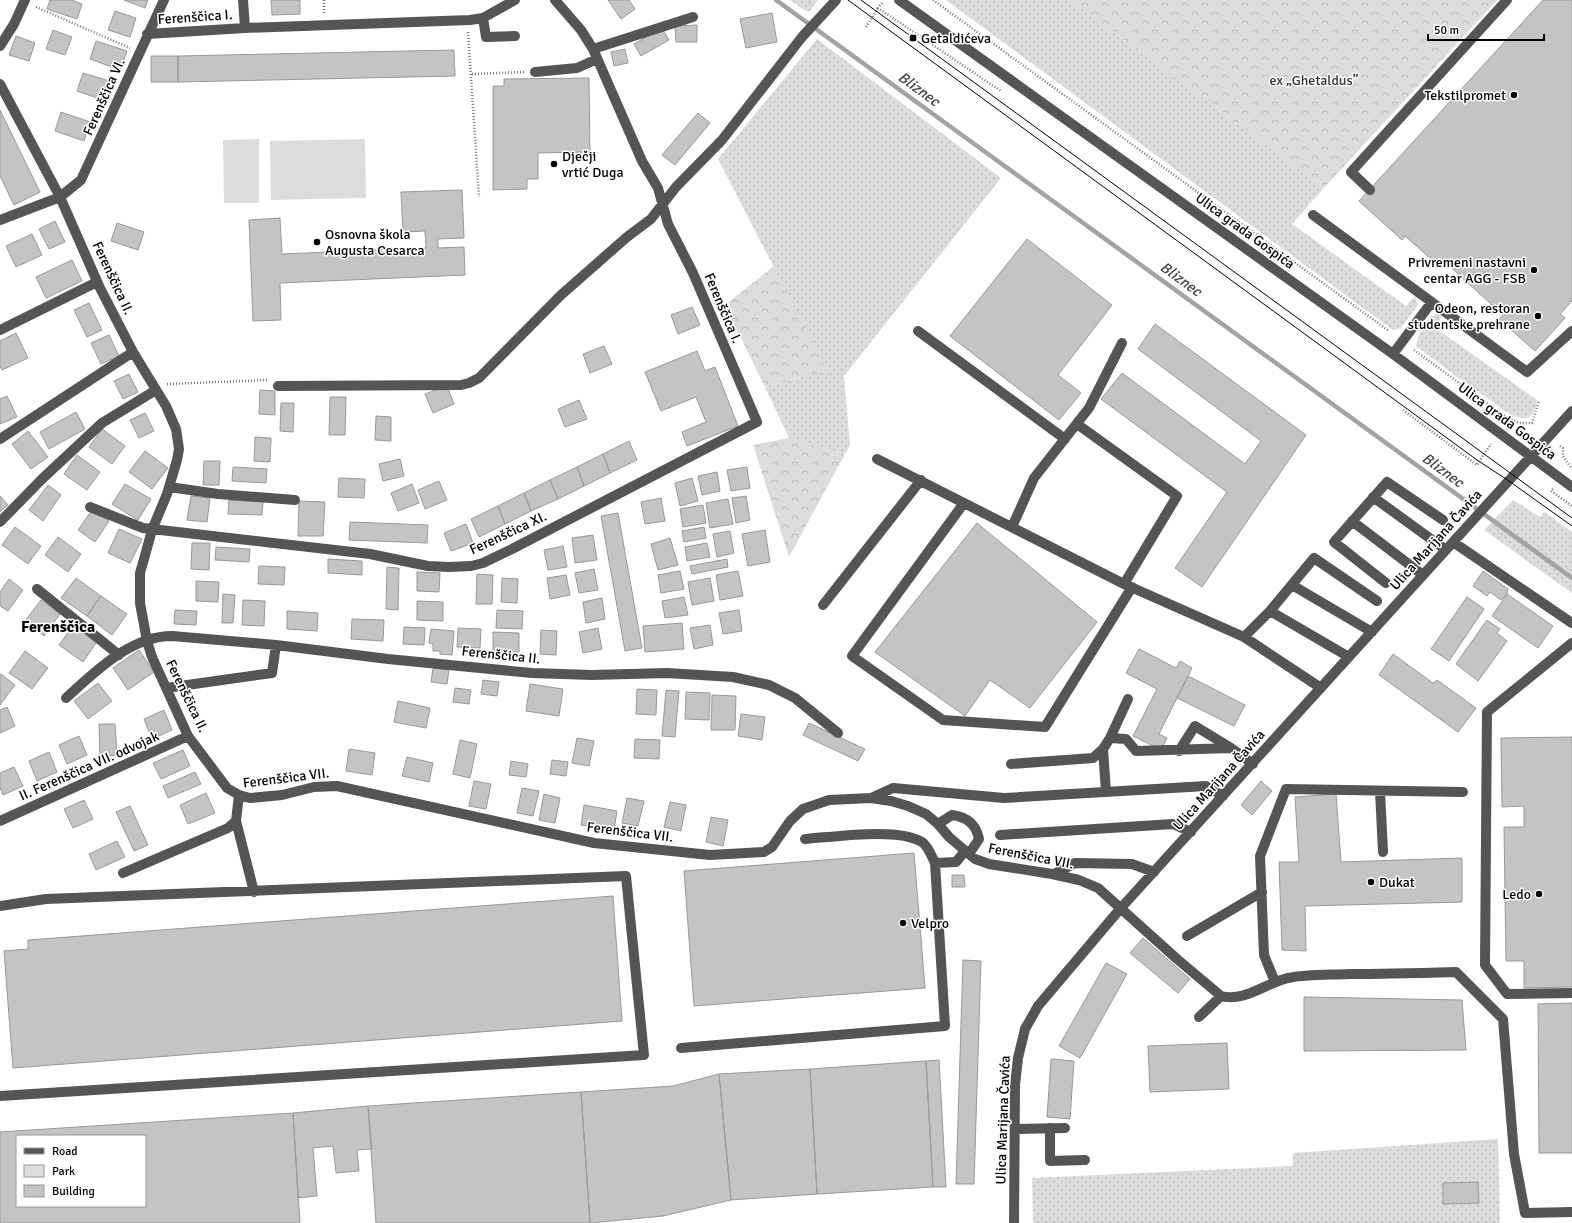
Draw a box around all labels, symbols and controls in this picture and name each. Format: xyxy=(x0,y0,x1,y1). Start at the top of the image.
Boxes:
street label: Ferenščica I. xyxy=(157,6,233,28)
scale bar xyxy=(1428,16,1544,42)
text: 50 m xyxy=(1434,23,1459,38)
place label: Getaldićeva xyxy=(921,30,991,47)
marker: Getaldićeva xyxy=(908,33,918,43)
street label: Ferenščica VI. xyxy=(79,56,129,138)
water label: Bliznec xyxy=(895,68,944,111)
park label: ex „Ghetaldus” xyxy=(1269,72,1359,89)
place label: Tekstilpromet xyxy=(1425,87,1506,104)
marker: Tekstilpromet xyxy=(1509,90,1519,100)
place label: Dječji vrtić Duga xyxy=(562,148,624,181)
marker: Dječji vrtić Duga xyxy=(549,159,559,169)
street label: Ulica grada Gospića xyxy=(1192,189,1298,273)
place label: Osnovna škola Augusta Cesarca xyxy=(325,226,425,259)
marker: Osnovna škola Augusta Cesarca xyxy=(312,237,322,247)
street label: Ferenščica II. xyxy=(89,239,137,317)
place label: Privremeni nastavni centar AGG - FSB xyxy=(1408,254,1526,287)
water label: Bliznec xyxy=(1157,258,1206,301)
marker: Privremeni nastavni centar AGG - FSB xyxy=(1529,265,1539,275)
street label: Ferenščica I. xyxy=(701,270,745,346)
place label: Odeon, restoran studentske prehrane xyxy=(1408,300,1530,333)
marker: Odeon, restoran studentske prehrane xyxy=(1533,311,1543,321)
street label: Ulica grada Gospića xyxy=(1455,379,1559,463)
water label: Bliznec xyxy=(1419,449,1468,492)
street label: Ulica Marijana Čavića xyxy=(1386,486,1486,594)
street label: Ferenščica XI. xyxy=(467,508,549,558)
district label: Ferenščica xyxy=(21,617,95,637)
street label: Ferenščica II. xyxy=(461,642,541,668)
street label: Ferenščica II. xyxy=(162,657,212,735)
street label: Ulica Marijana Čavića xyxy=(1169,726,1269,834)
street label: II. Ferenščica VII. odvojak xyxy=(17,728,161,804)
street label: Ferenščica VII. xyxy=(242,764,330,792)
street label: Ferenščica VII. xyxy=(586,818,674,846)
street label: Ferenščica VII. xyxy=(987,839,1075,873)
place label: Dukat xyxy=(1379,874,1415,891)
marker: Dukat xyxy=(1366,877,1376,887)
place label: Ledo xyxy=(1502,886,1531,903)
marker: Ledo xyxy=(1534,889,1544,899)
place label: Velpro xyxy=(911,915,949,932)
marker: Velpro xyxy=(898,918,908,928)
street label: Ulica Marijana Čavića xyxy=(992,1055,1014,1185)
legend xyxy=(16,1135,146,1207)
text: Road xyxy=(52,1144,78,1159)
text: Park xyxy=(52,1164,75,1179)
text: Building xyxy=(52,1184,95,1199)

